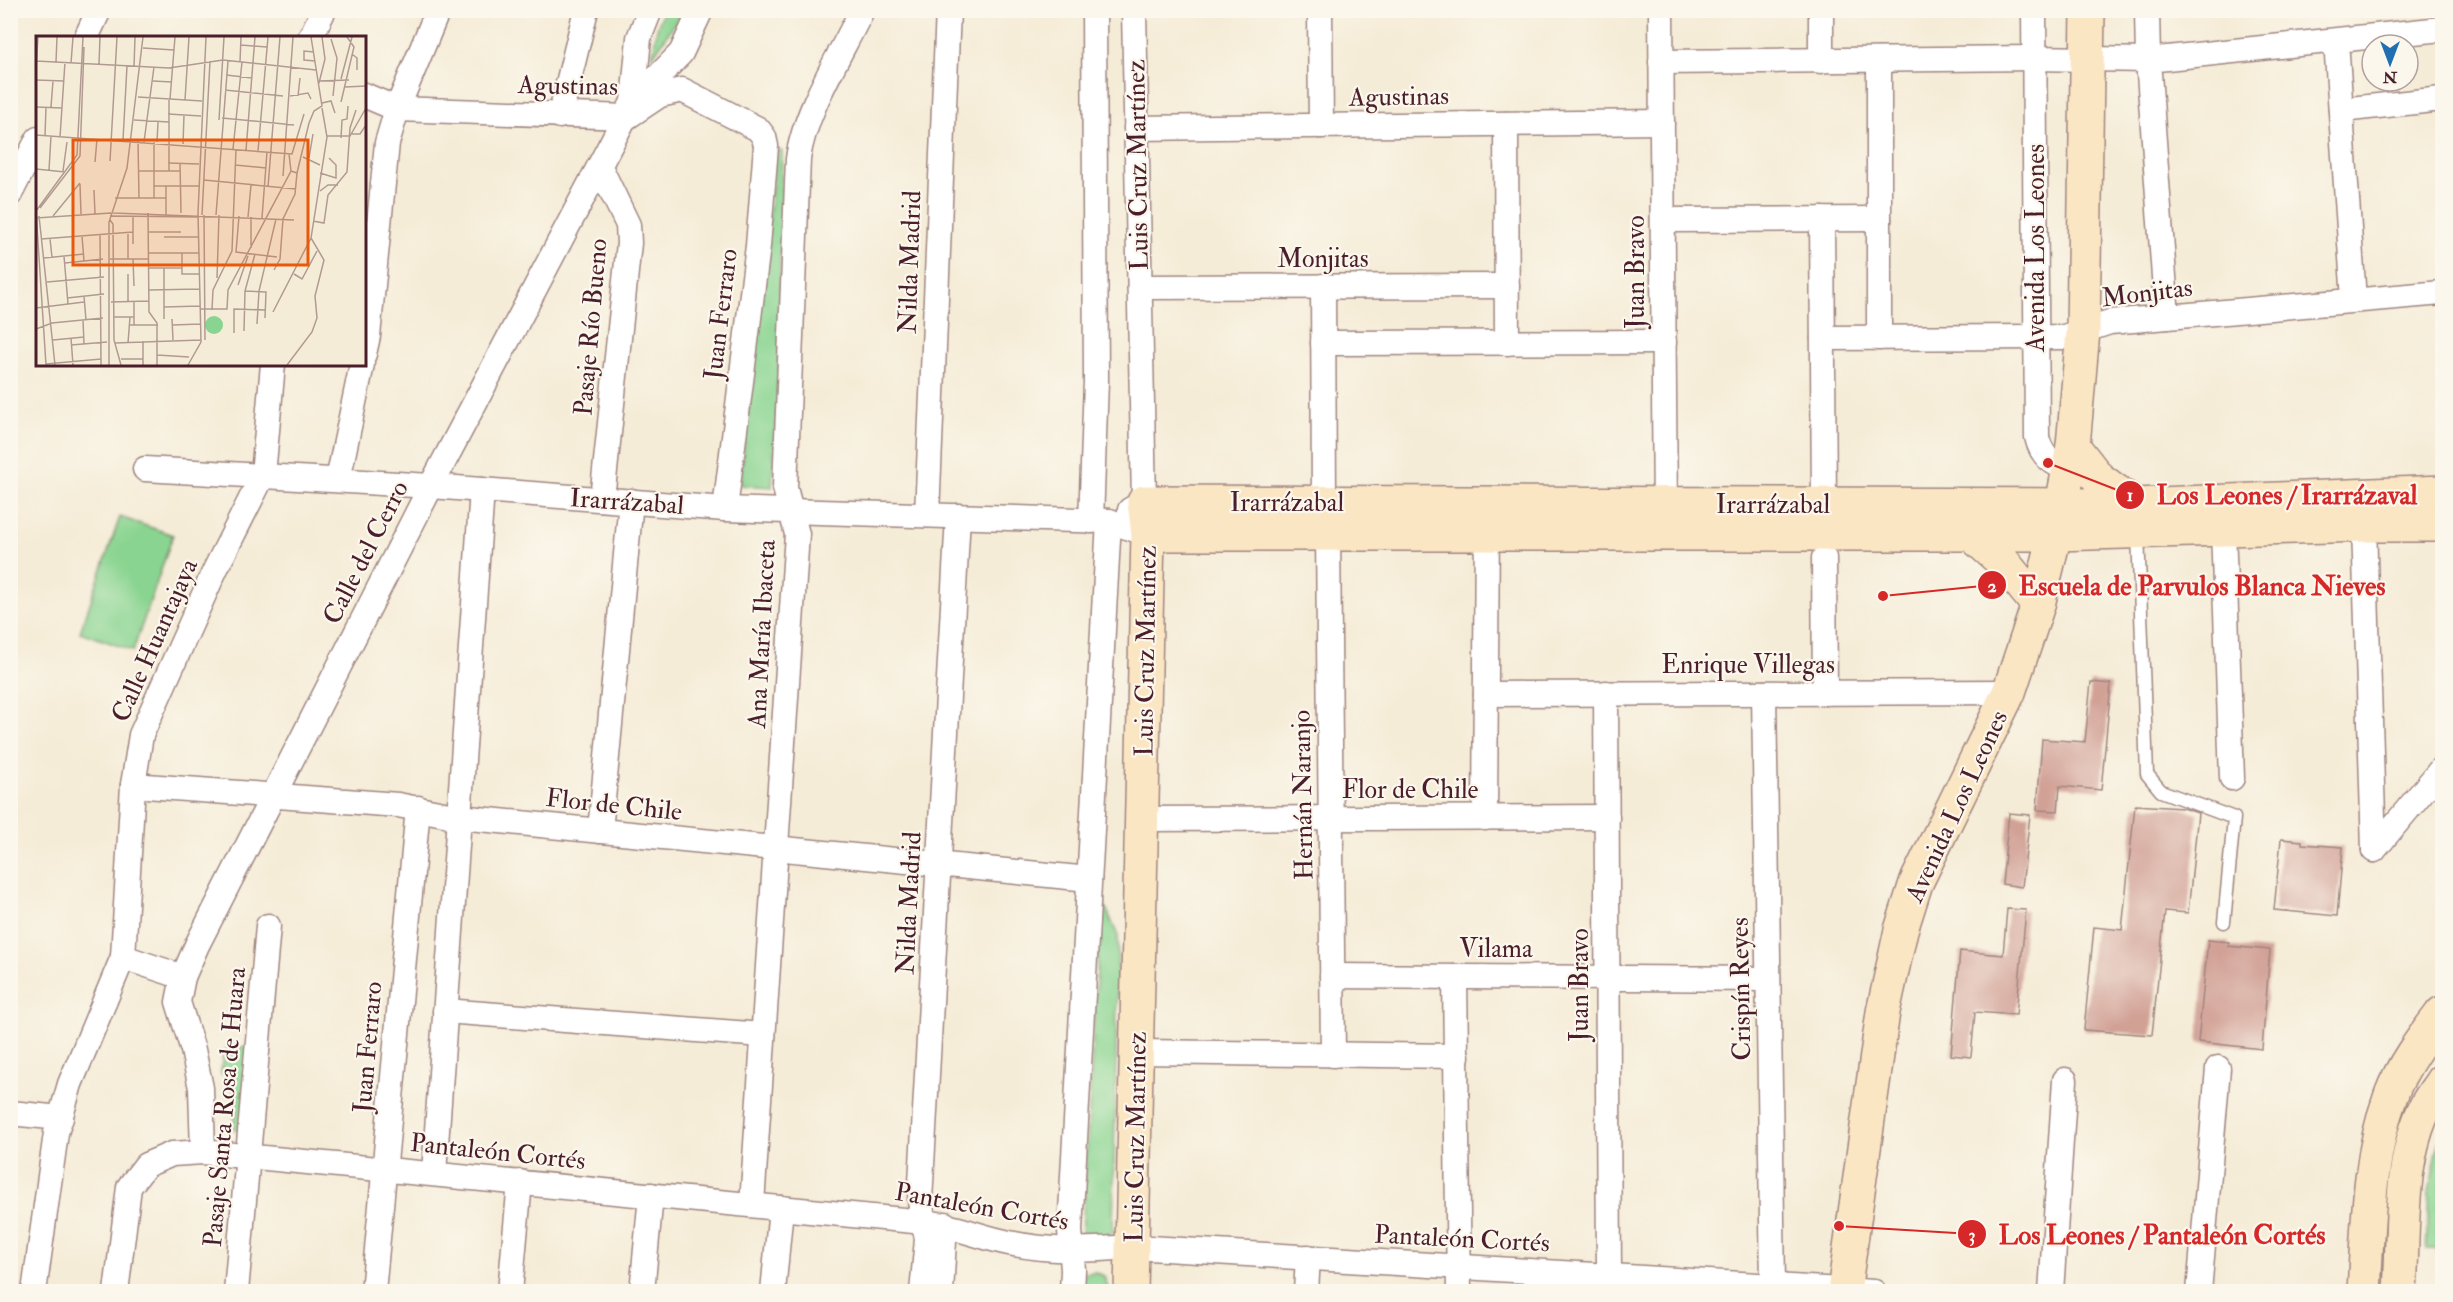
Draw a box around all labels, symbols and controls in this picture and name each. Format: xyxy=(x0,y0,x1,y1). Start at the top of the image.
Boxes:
north arrow xyxy=(2360,33,2420,93)
inset map xyxy=(36,36,366,366)
street label: Luis Cruz Martínez xyxy=(1120,59,1156,271)
text: N xyxy=(2382,67,2398,87)
street label: Agustinas xyxy=(517,69,618,103)
street label: Agustinas xyxy=(1348,80,1449,114)
street label: Avenida Los Leones xyxy=(2020,144,2052,353)
street label: Nilda Madrid xyxy=(892,190,928,334)
street label: Juan Bravo xyxy=(1620,215,1652,330)
street label: Pasaje Río Bueno xyxy=(567,237,615,417)
street label: Monjitas xyxy=(1277,243,1369,275)
street label: Juan Ferraro xyxy=(697,247,745,382)
street label: Monjitas xyxy=(2100,272,2194,314)
callout: Los Leones / Irarrázaval xyxy=(2115,472,2429,517)
street label: Calle del Cerro xyxy=(316,475,416,630)
text: Los Leones / Irarrázaval xyxy=(2157,479,2419,512)
street label: Irarrázabal xyxy=(569,482,685,522)
text: 1 xyxy=(2127,484,2133,507)
street label: Irarrázabal xyxy=(1230,487,1344,519)
street label: Irarrázabal xyxy=(1716,489,1830,521)
street label: Ana María Ibaceta xyxy=(741,539,783,730)
street label: Luis Cruz Martínez xyxy=(1128,545,1164,757)
street label: Calle Huantajaya xyxy=(105,554,205,727)
callout: Escuela de Parvulos Blanca Nieves xyxy=(1977,563,2398,608)
text: Escuela de Parvulos Blanca Nieves xyxy=(2018,570,2386,603)
text: 2 xyxy=(1987,575,1997,598)
street label: Enrique Villegas xyxy=(1661,649,1835,681)
street label: Avenida Los Leones xyxy=(1898,705,2015,908)
street label: Hernán Naranjo xyxy=(1286,710,1320,880)
street label: Flor de Chile xyxy=(1342,774,1478,806)
street label: Flor de Chile xyxy=(544,782,684,828)
street label: Nilda Madrid xyxy=(889,830,929,975)
street label: Crispín Reyes xyxy=(1724,917,1759,1061)
street label: Juan Bravo xyxy=(1564,928,1596,1043)
street label: Vilama xyxy=(1459,933,1533,965)
street label: Pasaje Santa Rosa de Huara xyxy=(197,965,253,1248)
street label: Juan Ferraro xyxy=(346,980,390,1115)
street label: Luis Cruz Martínez xyxy=(1118,1031,1154,1243)
street label: Pantaleón Cortés xyxy=(409,1127,587,1177)
street label: Pantaleón Cortés xyxy=(892,1176,1071,1238)
callout: Los Leones / Pantaleón Cortés xyxy=(1957,1212,2338,1257)
street label: Pantaleón Cortés xyxy=(1373,1218,1551,1260)
text: Los Leones / Pantaleón Cortés xyxy=(1998,1219,2326,1252)
text: 3 xyxy=(1969,1224,1976,1247)

